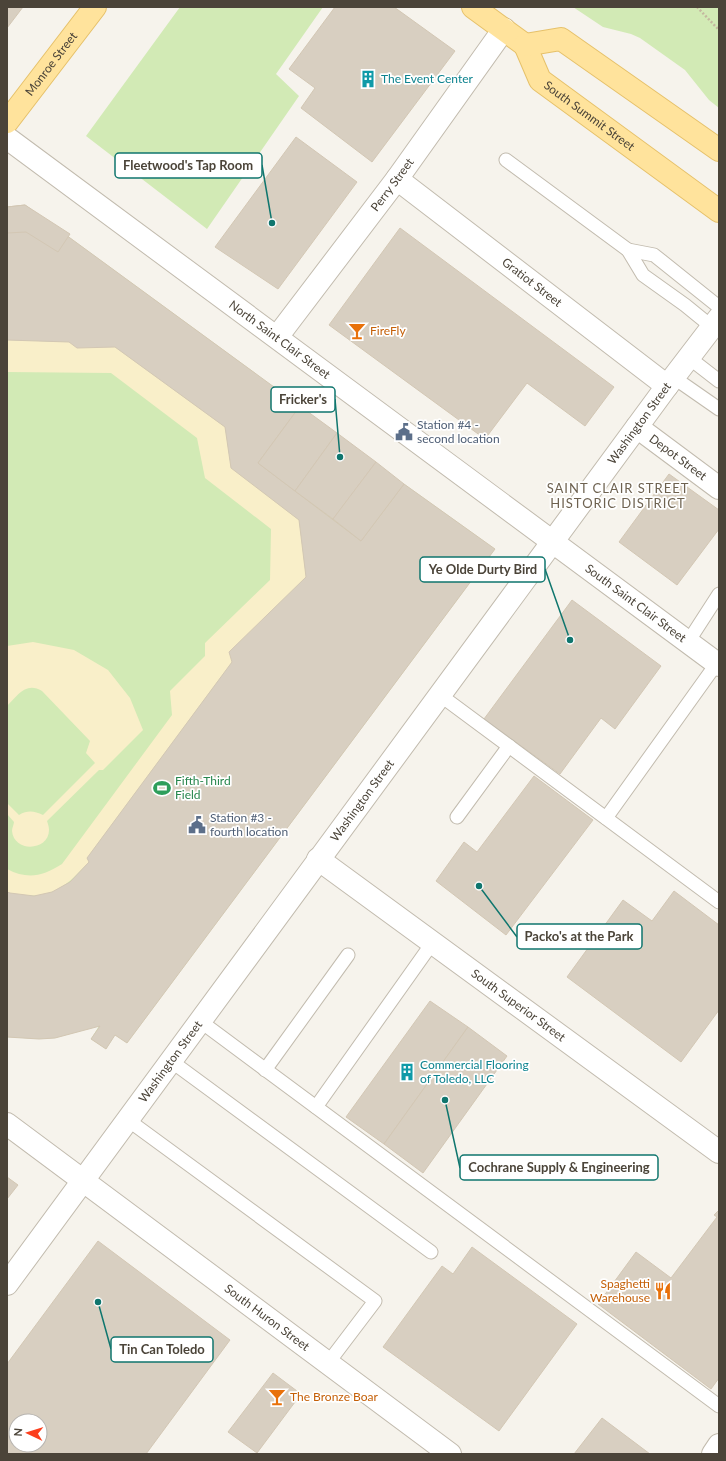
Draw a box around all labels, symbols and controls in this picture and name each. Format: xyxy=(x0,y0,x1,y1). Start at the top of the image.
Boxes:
street label: Monroe Street xyxy=(22,28,81,99)
building icon: The Event Center xyxy=(358,69,378,89)
place label: The Event Center xyxy=(381,71,474,86)
street label: South Summit Street xyxy=(541,77,638,154)
callout: Fleetwood's Tap Room xyxy=(115,153,262,178)
street label: Perry Street xyxy=(367,154,417,214)
text: Fleetwood's Tap Room xyxy=(123,157,253,173)
street label: Gratiot Street xyxy=(499,254,566,310)
street label: North Saint Clair Street xyxy=(226,297,334,382)
bar icon: FireFly xyxy=(347,321,367,341)
place label: FireFly xyxy=(370,323,406,338)
street label: Washington Street xyxy=(604,379,675,467)
callout: Fricker's xyxy=(271,387,335,412)
text: Fricker's xyxy=(279,391,327,407)
place label: Station #4 - second location xyxy=(417,417,500,446)
public building icon: Station #4 - second location xyxy=(394,422,414,442)
street label: Depot Street xyxy=(647,431,710,484)
district label: SAINT CLAIR STREET HISTORIC DISTRICT xyxy=(547,480,689,511)
callout: Ye Olde Durty Bird xyxy=(420,557,545,582)
text: Ye Olde Durty Bird xyxy=(428,561,537,577)
street label: South Saint Clair Street xyxy=(582,561,690,646)
street label: Washington Street xyxy=(327,756,397,844)
place label: Fifth-Third Field xyxy=(175,773,231,802)
sports icon: Fifth-Third Field xyxy=(152,778,172,798)
place label: Station #3 - fourth location xyxy=(210,810,288,839)
public building icon: Station #3 - fourth location xyxy=(187,815,207,835)
callout: Packo's at the Park xyxy=(517,924,642,949)
text: Packo's at the Park xyxy=(525,928,634,944)
street label: South Superior Street xyxy=(468,965,569,1045)
street label: Washington Street xyxy=(135,1017,206,1105)
place label: Commercial Flooring of Toledo, LLC xyxy=(420,1057,529,1086)
building icon: Commercial Flooring of Toledo, LLC xyxy=(397,1062,417,1082)
callout: Cochrane Supply & Engineering xyxy=(460,1155,658,1180)
text: Cochrane Supply & Engineering xyxy=(468,1159,650,1175)
place label: Spaghetti Warehouse xyxy=(590,1276,650,1305)
street label: South Huron Street xyxy=(222,1281,313,1354)
restaurant icon: Spaghetti Warehouse xyxy=(653,1281,673,1301)
callout: Tin Can Toledo xyxy=(111,1337,213,1362)
text: Tin Can Toledo xyxy=(119,1341,205,1357)
bar icon: The Bronze Boar xyxy=(267,1387,287,1407)
place label: The Bronze Boar xyxy=(290,1389,378,1404)
north arrow xyxy=(8,1413,48,1453)
text: N xyxy=(11,1428,24,1437)

